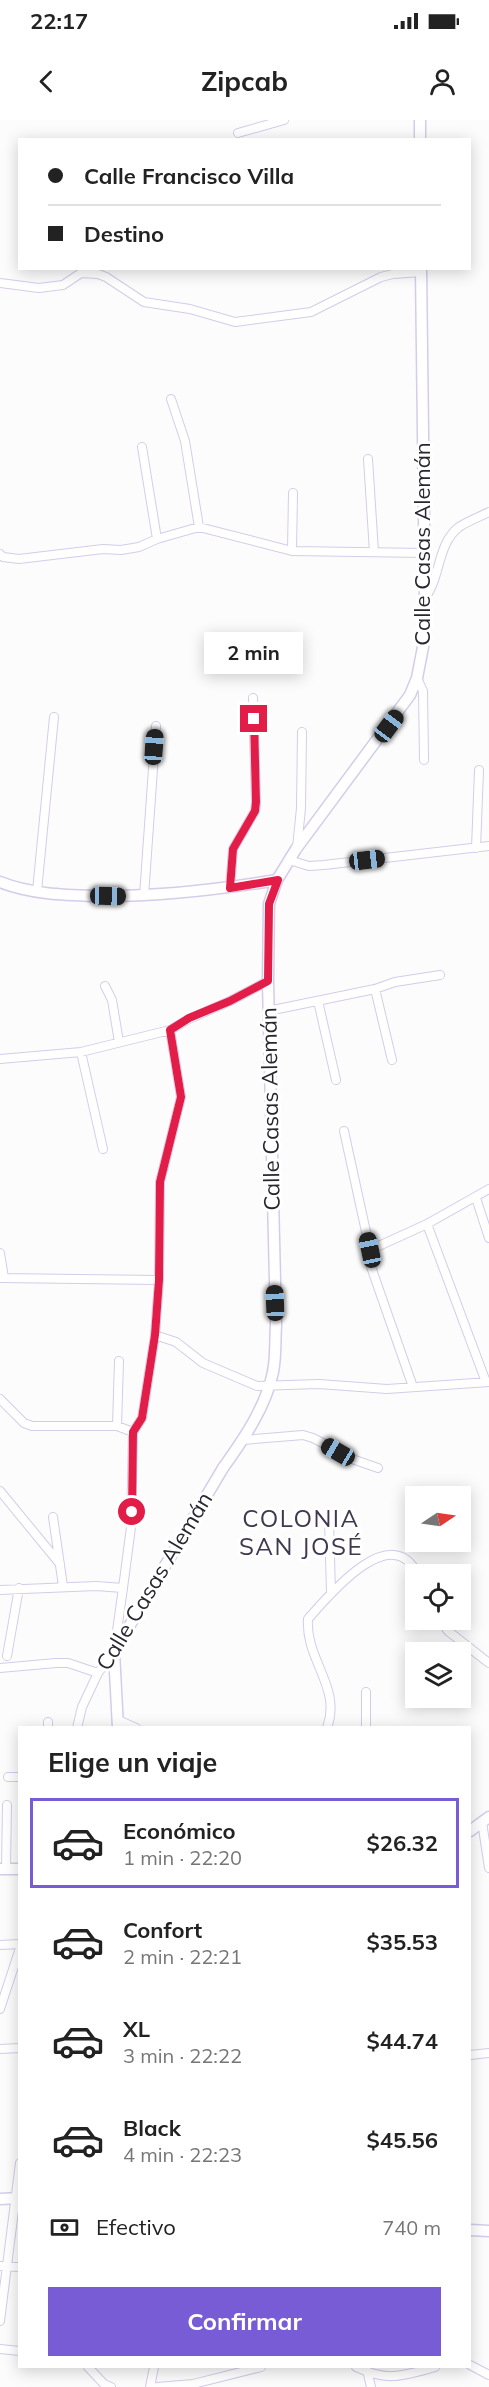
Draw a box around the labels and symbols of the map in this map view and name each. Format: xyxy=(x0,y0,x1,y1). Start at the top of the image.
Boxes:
street label: Calle Casas Alemán xyxy=(408,442,436,646)
callout: 2 min xyxy=(204,632,304,674)
route end xyxy=(240,705,267,732)
car xyxy=(371,706,407,746)
car xyxy=(144,728,164,766)
car xyxy=(348,849,386,871)
car xyxy=(90,887,126,905)
street label: Calle Casas Alemán xyxy=(254,1007,286,1211)
car xyxy=(357,1231,383,1269)
car xyxy=(265,1285,285,1321)
car xyxy=(318,1435,358,1469)
north arrow xyxy=(405,1486,471,1552)
street label: Calle Casas Alemán xyxy=(90,1487,218,1675)
route start xyxy=(118,1498,145,1525)
district label: COLONIA SAN JOSÉ xyxy=(239,1503,363,1561)

